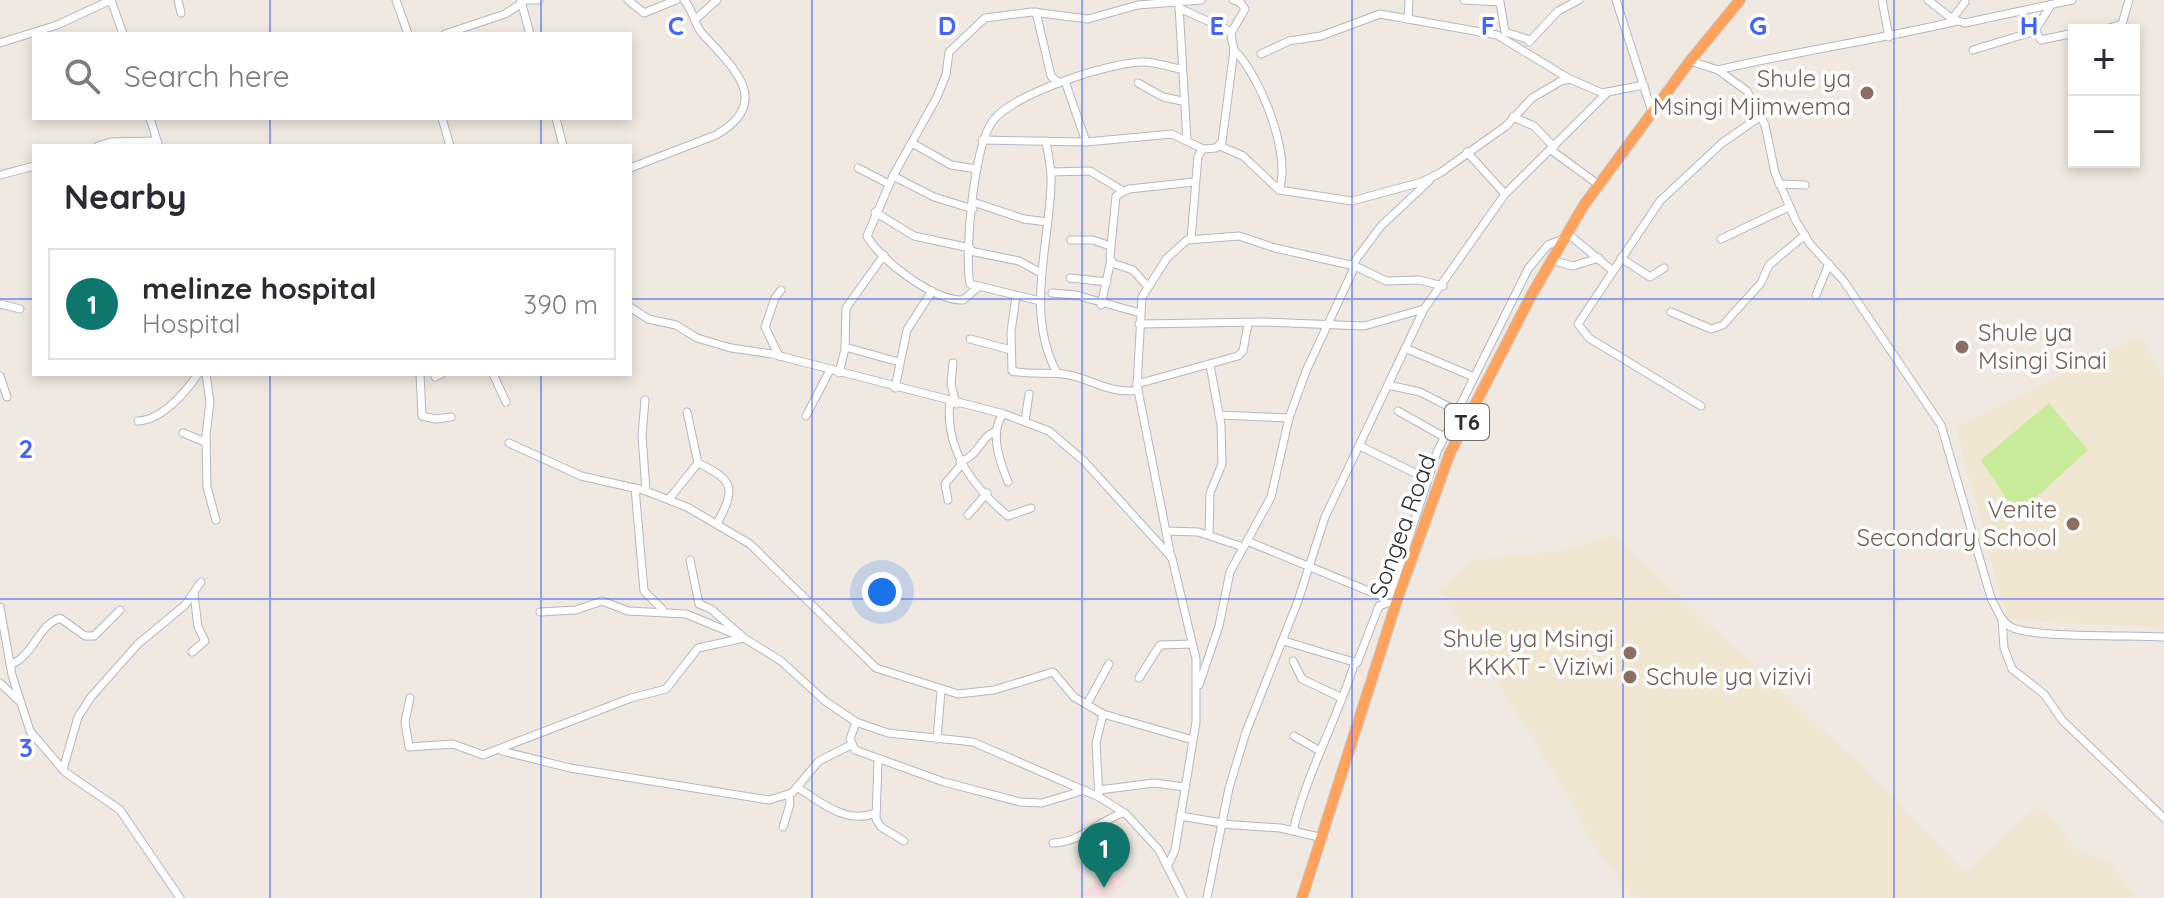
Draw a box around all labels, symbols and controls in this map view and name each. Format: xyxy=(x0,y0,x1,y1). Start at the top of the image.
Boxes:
text: C xyxy=(668,9,684,42)
text: D xyxy=(938,9,956,42)
text: E xyxy=(1210,9,1224,42)
text: F xyxy=(1481,9,1495,42)
text: G xyxy=(1749,9,1767,42)
text: H xyxy=(2020,9,2038,42)
map controls xyxy=(2068,24,2140,168)
button: + xyxy=(2068,24,2140,96)
search box xyxy=(32,32,632,120)
icon: search xyxy=(60,54,104,98)
text: Search here xyxy=(124,57,290,95)
place label: Shule ya Msingi Mjimwema xyxy=(1653,63,1851,121)
marker: Shule ya Msingi Mjimwema xyxy=(1858,84,1876,102)
button: − xyxy=(2068,96,2140,168)
text: Nearby xyxy=(64,175,187,218)
text: melinze hospital xyxy=(142,269,377,307)
text: 1 xyxy=(87,288,97,321)
text: 390 m xyxy=(524,288,598,321)
text: Hospital xyxy=(142,307,241,340)
place label: Shule ya Msingi Sinai xyxy=(1978,317,2107,375)
marker: Shule ya Msingi Sinai xyxy=(1953,338,1971,356)
road number: T6 xyxy=(1445,404,1489,440)
text: 2 xyxy=(19,432,33,465)
street label: Songea Road xyxy=(1362,450,1442,602)
place label: Venite Secondary School xyxy=(1857,494,2057,552)
marker: Venite Secondary School xyxy=(2064,515,2082,533)
your location xyxy=(862,572,902,612)
place label: Shule ya Msingi KKKT - Viziwi xyxy=(1443,623,1614,681)
marker: Shule ya Msingi KKKT - Viziwi xyxy=(1621,644,1639,662)
place label: Schule ya vizivi xyxy=(1646,661,1812,691)
marker: Schule ya vizivi xyxy=(1621,668,1639,686)
text: 3 xyxy=(19,731,33,764)
pin: 1 xyxy=(1078,822,1130,888)

